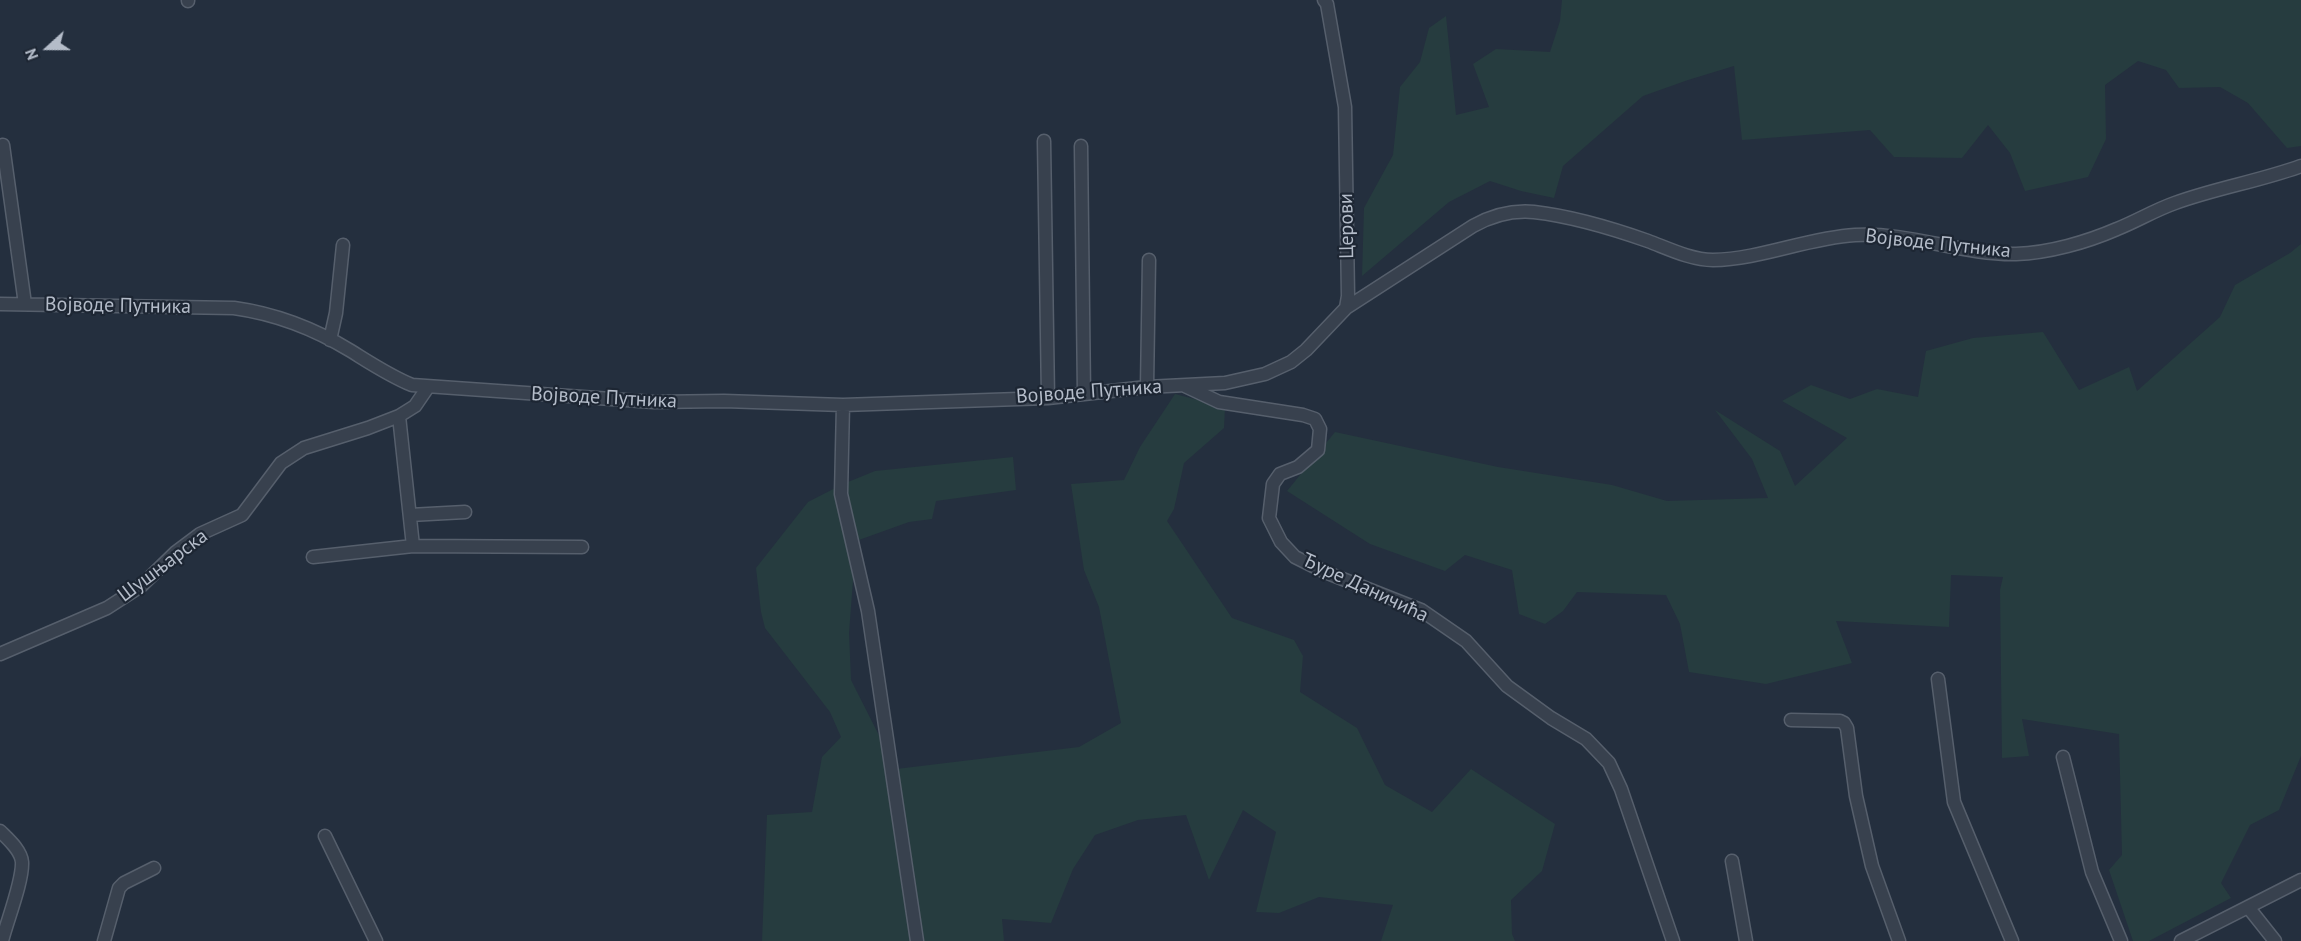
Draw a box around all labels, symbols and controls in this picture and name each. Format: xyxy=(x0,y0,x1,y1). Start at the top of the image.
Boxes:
north arrow xyxy=(18,18,78,78)
text: N xyxy=(20,46,42,63)
street label: Церови xyxy=(1334,193,1360,259)
street label: Војводе Путника xyxy=(1864,224,2012,264)
street label: Војводе Путника xyxy=(45,293,191,319)
street label: Војводе Путника xyxy=(1015,375,1163,409)
street label: Војводе Путника xyxy=(530,382,678,414)
street label: Шушњарска xyxy=(113,524,213,608)
street label: Ђуре Даничића xyxy=(1298,548,1432,628)

